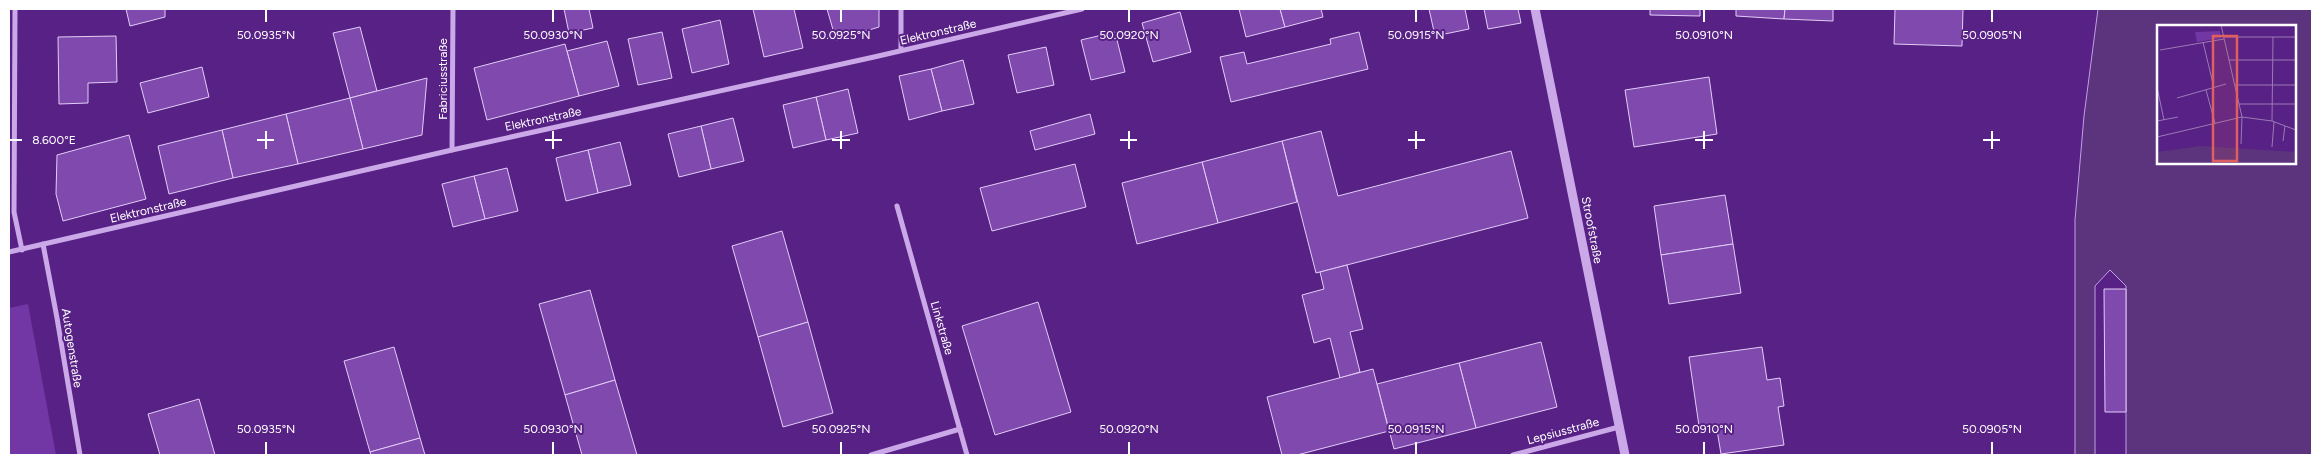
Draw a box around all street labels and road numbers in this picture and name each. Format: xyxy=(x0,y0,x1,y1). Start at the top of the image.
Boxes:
street label: Elektronstraße xyxy=(898,16,978,48)
street label: Fabriciusstraße xyxy=(436,38,450,120)
street label: Elektronstraße xyxy=(503,104,583,134)
street label: Elektronstraße xyxy=(108,194,188,226)
street label: Stroofstraße xyxy=(1579,195,1605,265)
street label: Linkstraße xyxy=(928,300,956,357)
street label: Autogenstraße xyxy=(59,307,85,389)
street label: Lepsiusstraße xyxy=(1525,415,1601,447)

